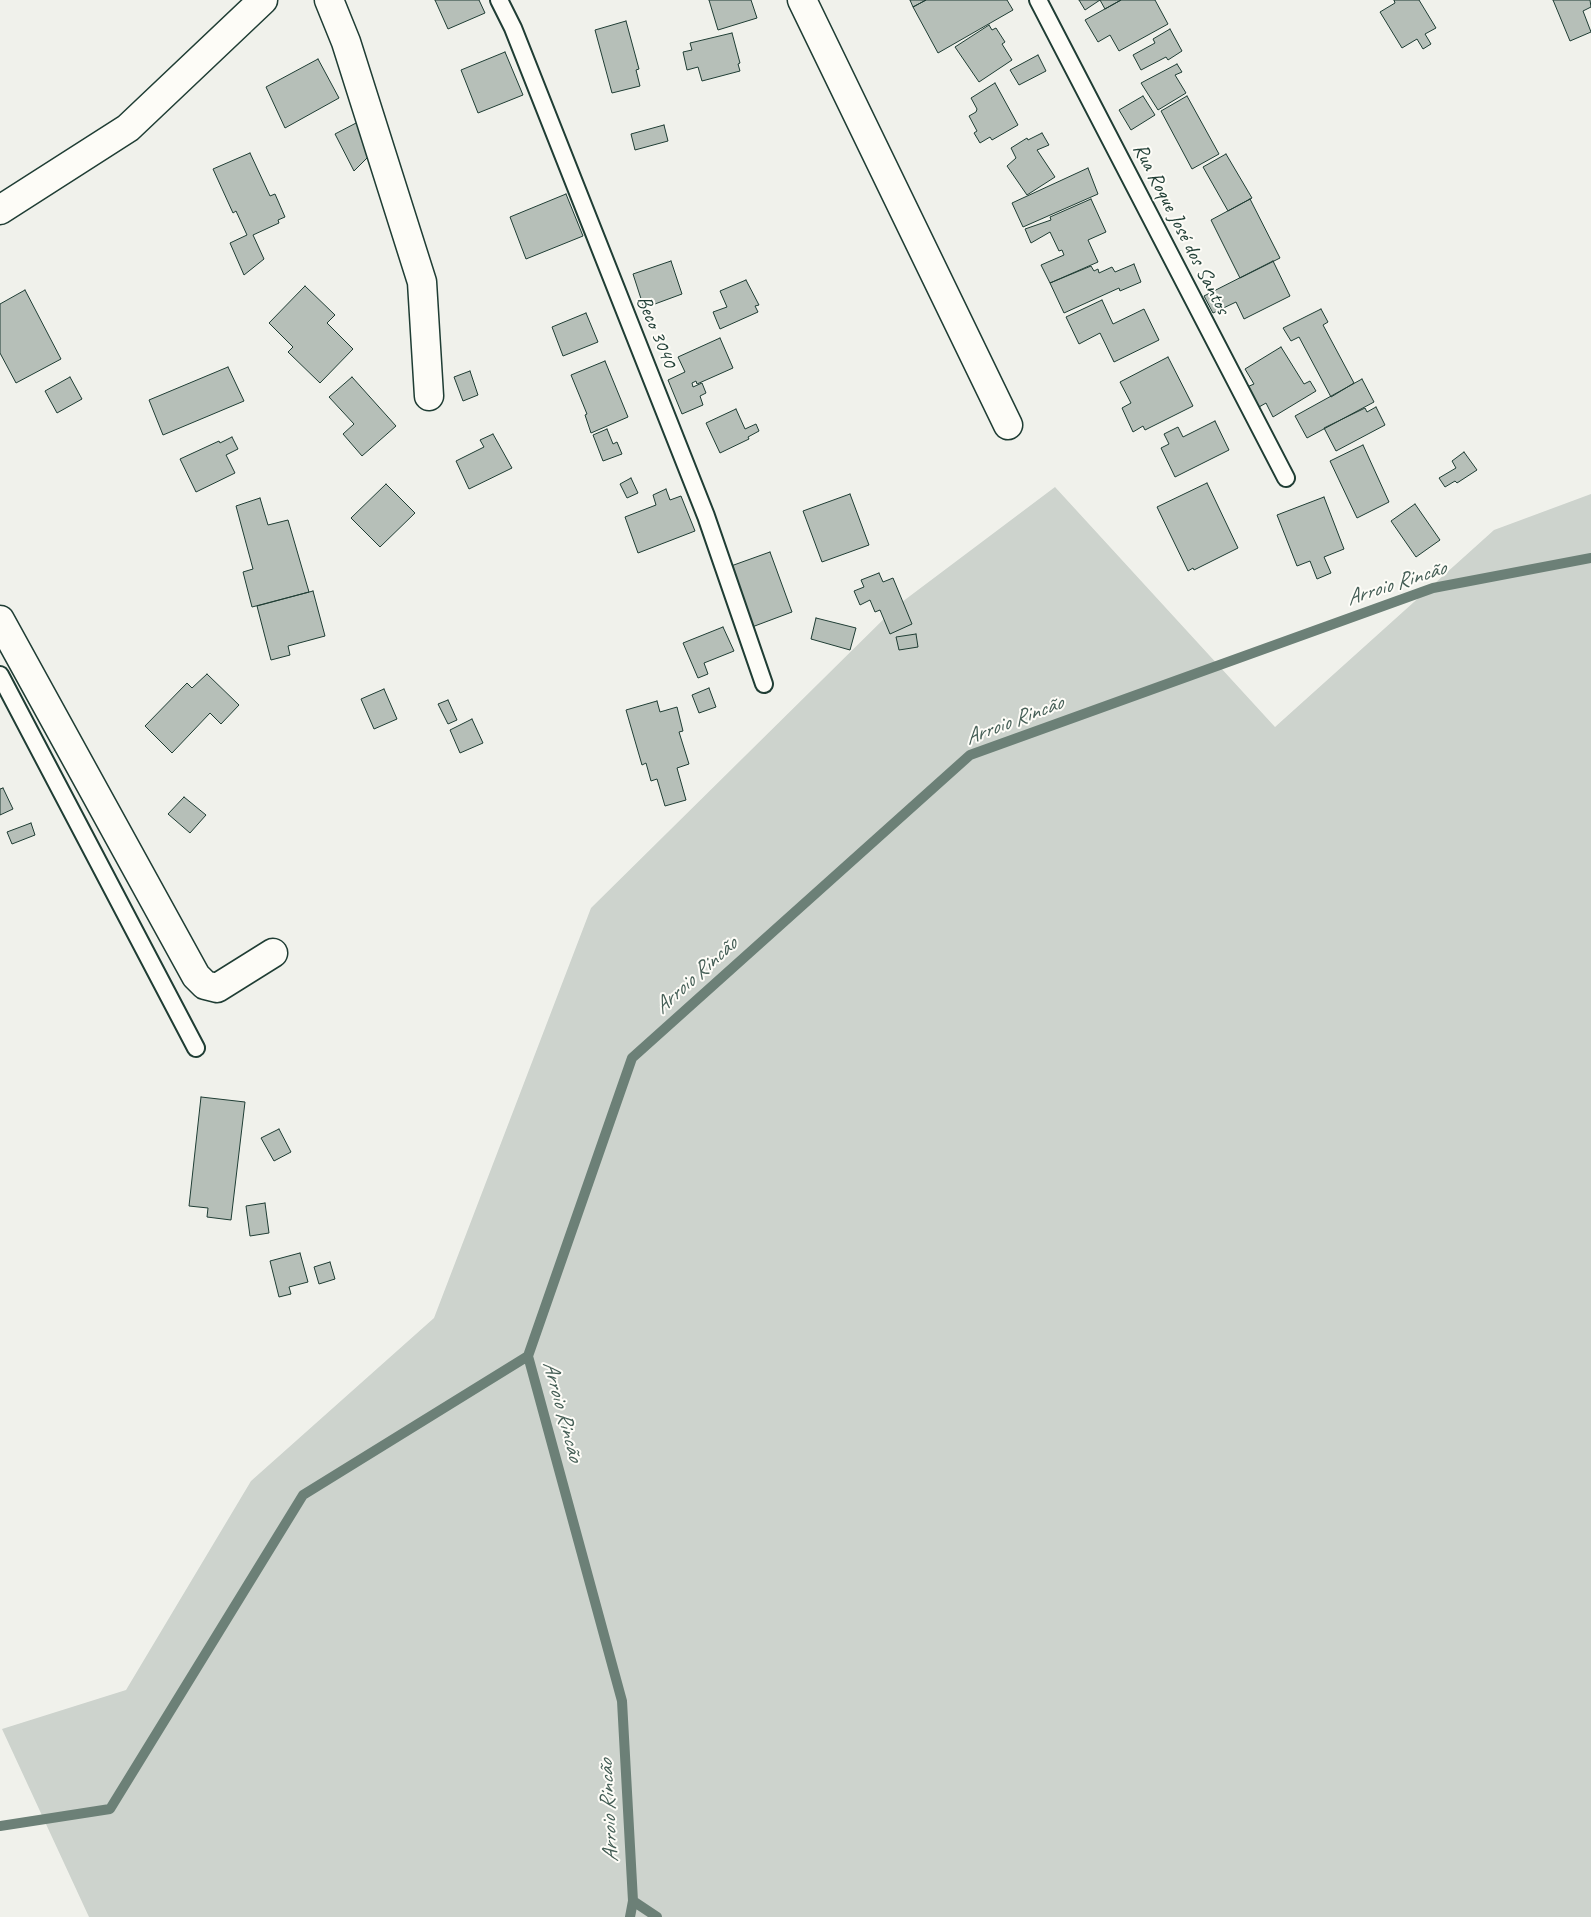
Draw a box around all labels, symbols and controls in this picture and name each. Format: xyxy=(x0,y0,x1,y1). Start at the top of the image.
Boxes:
street label: Rua Roque José dos Santos xyxy=(1127,139,1235,319)
street label: Beco 3040 xyxy=(630,292,682,372)
water label: Arroio Rincão xyxy=(1343,556,1449,612)
water label: Arroio Rincão xyxy=(961,690,1067,752)
water label: Arroio Rincão xyxy=(649,932,743,1020)
water label: Arroio Rincão xyxy=(536,1358,588,1464)
water label: Arroio Rincão xyxy=(593,1759,625,1863)

